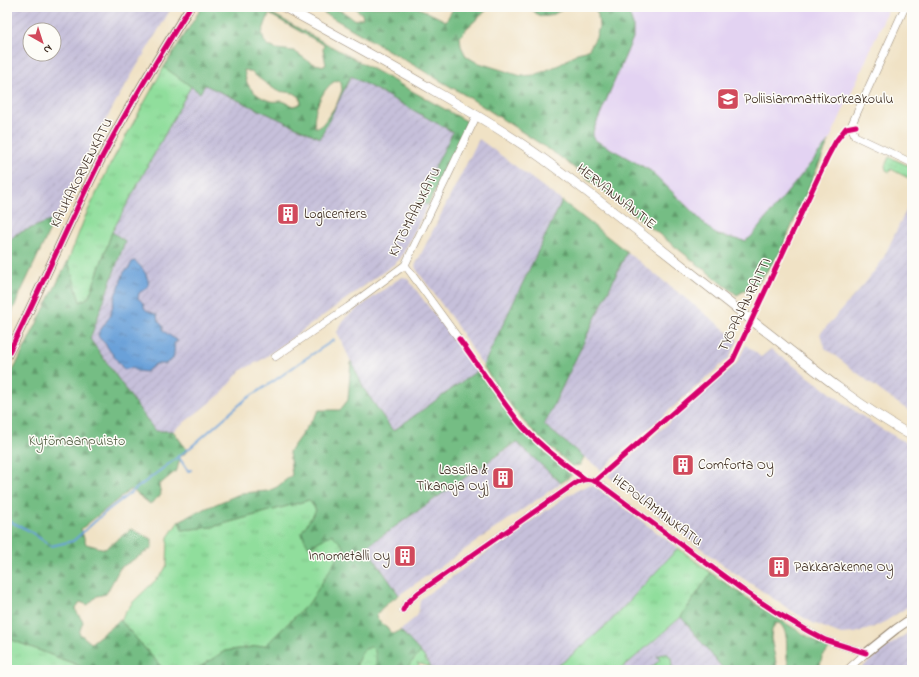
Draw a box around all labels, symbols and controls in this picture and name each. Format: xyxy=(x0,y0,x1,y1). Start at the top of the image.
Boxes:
north arrow xyxy=(22,22,62,62)
text: N xyxy=(40,40,56,58)
school or university icon: Poliisiammattikorkeakoulu xyxy=(715,86,741,112)
place label: Poliisiammattikorkeakoulu xyxy=(744,89,893,110)
street label: KAUHAKORVENKATU xyxy=(45,114,119,232)
street label: HERVANNANTIE xyxy=(572,159,660,235)
street label: KYTÖMAANKATU xyxy=(383,163,447,260)
building icon: Logicenters xyxy=(275,201,301,227)
place label: Logicenters xyxy=(304,204,367,226)
street label: TYÖPAJANRAITTI xyxy=(713,254,777,356)
park label: Kytömaanpuisto xyxy=(29,431,125,453)
building icon: Comforta Oy xyxy=(670,452,696,478)
place label: Comforta Oy xyxy=(698,455,774,477)
place label: Lassila & Tikanoja Oyj xyxy=(416,460,489,498)
building icon: Lassila & Tikanoja Oyj xyxy=(490,465,516,491)
street label: HEPOLAMMINKATU xyxy=(607,470,707,552)
building icon: Innometalli Oy xyxy=(392,543,418,569)
place label: Innometalli Oy xyxy=(309,546,390,568)
building icon: Pakkarakenne Oy xyxy=(766,554,792,580)
place label: Pakkarakenne Oy xyxy=(794,557,894,579)

